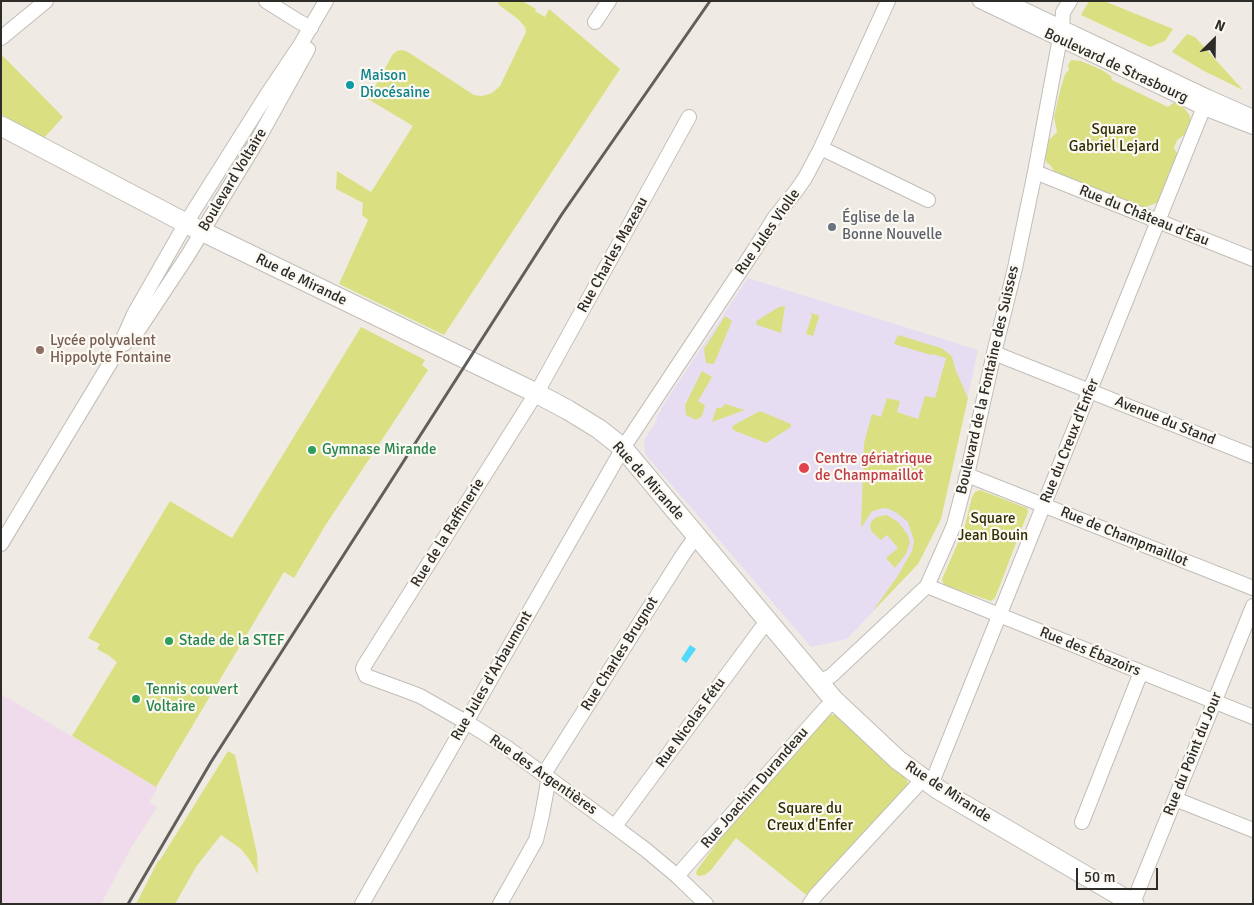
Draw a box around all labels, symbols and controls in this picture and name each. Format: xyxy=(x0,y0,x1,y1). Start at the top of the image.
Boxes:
north arrow xyxy=(1189,15,1239,65)
text: N xyxy=(1212,16,1228,35)
street label: Boulevard de Strasbourg xyxy=(1041,25,1191,107)
place label: Maison Diocésaine xyxy=(360,67,430,102)
marker: Maison Diocésaine xyxy=(344,79,356,91)
park label: Square Gabriel Lejard xyxy=(1069,121,1159,156)
street label: Boulevard Voltaire xyxy=(195,125,271,235)
street label: Rue du Château d'Eau xyxy=(1076,182,1212,250)
street label: Rue Jules Violle xyxy=(732,186,804,278)
street label: Rue Charles Mazeau xyxy=(574,194,652,316)
place label: Église de la Bonne Nouvelle xyxy=(842,209,942,244)
marker: Église de la Bonne Nouvelle xyxy=(826,221,838,233)
street label: Rue de Mirande xyxy=(252,250,350,310)
street label: Boulevard de la Fontaine des Suisses xyxy=(953,264,1023,496)
place label: Lycée polyvalent Hippolyte Fontaine xyxy=(50,332,171,367)
marker: Lycée polyvalent Hippolyte Fontaine xyxy=(34,344,46,356)
street label: Rue du Creux d'Enfer xyxy=(1037,376,1103,506)
street label: Avenue du Stand xyxy=(1112,393,1218,449)
street label: Rue de Mirande xyxy=(608,438,688,524)
place label: Gymnase Mirande xyxy=(322,441,437,459)
marker: Gymnase Mirande xyxy=(306,444,318,456)
place label: Centre gériatrique de Champmaillot xyxy=(815,450,932,485)
marker: Centre gériatrique de Champmaillot xyxy=(797,461,811,475)
street label: Rue de la Raffinerie xyxy=(407,475,489,591)
street label: Rue de Champmaillot xyxy=(1057,503,1191,571)
park label: Square Jean Bouin xyxy=(958,510,1028,545)
street label: Rue Charles Brugnot xyxy=(578,594,662,714)
street label: Rue Jules d'Arbaumont xyxy=(447,608,537,744)
street label: Rue des Ébazoirs xyxy=(1037,624,1143,680)
place label: Stade de la STEF xyxy=(179,632,285,650)
marker: Stade de la STEF xyxy=(163,635,175,647)
street label: Rue Nicolas Fétu xyxy=(652,674,730,772)
place label: Tennis couvert Voltaire xyxy=(146,681,238,716)
street label: Rue du Point du Jour xyxy=(1160,690,1226,818)
marker: Tennis couvert Voltaire xyxy=(130,693,142,705)
street label: Rue Joachim Durandeau xyxy=(697,724,813,852)
street label: Rue des Argentières xyxy=(486,731,600,819)
street label: Rue de Mirande xyxy=(901,757,995,827)
park label: Square du Creux d'Enfer xyxy=(767,800,853,835)
scale bar xyxy=(1079,858,1162,890)
text: 50 m xyxy=(1084,868,1115,886)

